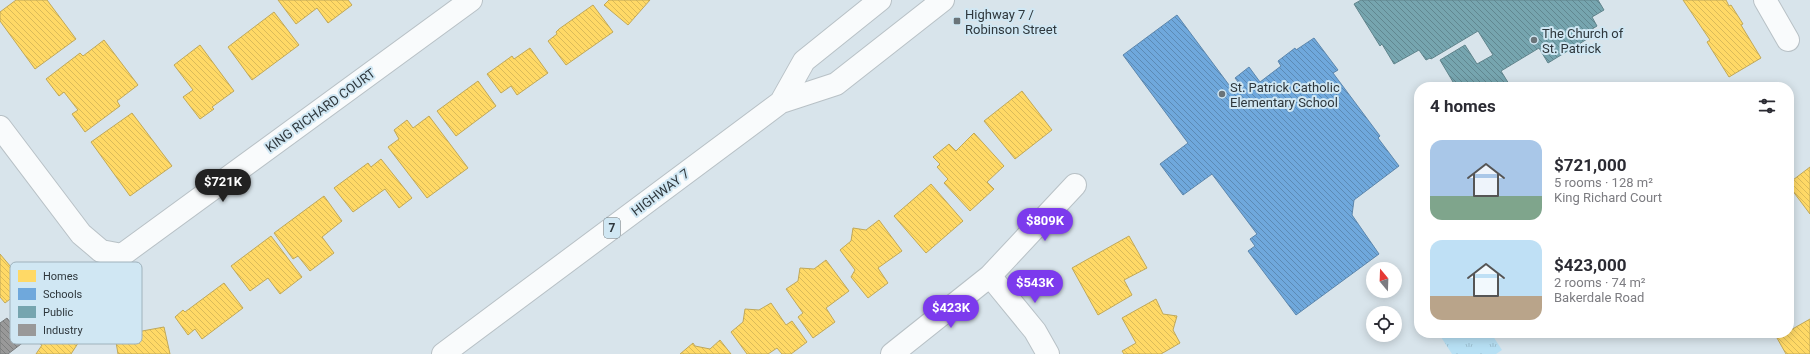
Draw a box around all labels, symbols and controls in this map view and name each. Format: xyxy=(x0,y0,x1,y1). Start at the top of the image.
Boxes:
place label: Highway 7 / Robinson Street xyxy=(965,7,1057,37)
marker: Highway 7 / Robinson Street xyxy=(952,16,962,26)
place label: The Church of St. Patrick xyxy=(1542,26,1624,56)
marker: The Church of St. Patrick xyxy=(1529,35,1539,45)
street label: KING RICHARD COURT xyxy=(263,65,378,155)
place label: St. Patrick Catholic Elementary School xyxy=(1230,80,1340,110)
marker: St. Patrick Catholic Elementary School xyxy=(1217,89,1227,99)
icon: filters xyxy=(1756,95,1778,117)
text: 4 homes xyxy=(1430,96,1496,116)
text: $721,000 xyxy=(1554,155,1626,175)
icon: home xyxy=(1462,156,1510,204)
street label: HIGHWAY 7 xyxy=(628,166,692,219)
pin: $721K xyxy=(195,169,251,203)
text: $721K xyxy=(204,174,242,189)
text: 5 rooms · 128 m² xyxy=(1554,175,1653,190)
text: King Richard Court xyxy=(1554,190,1662,205)
pin: $809K xyxy=(1017,208,1073,242)
text: $809K xyxy=(1026,213,1064,228)
road number: 7 xyxy=(604,218,620,238)
text: $423,000 xyxy=(1554,255,1626,275)
icon: home xyxy=(1462,256,1510,304)
legend xyxy=(10,262,142,344)
north arrow xyxy=(1366,262,1402,298)
map controls xyxy=(1366,262,1402,342)
text: Homes xyxy=(43,270,79,283)
pin: $543K xyxy=(1007,270,1063,304)
text: $543K xyxy=(1016,275,1054,290)
text: 2 rooms · 74 m² xyxy=(1554,275,1646,290)
text: Schools xyxy=(43,288,83,301)
text: Bakerdale Road xyxy=(1554,290,1644,305)
pin: $423K xyxy=(923,295,979,329)
text: $423K xyxy=(932,300,970,315)
text: Public xyxy=(43,306,74,319)
button: locate xyxy=(1366,306,1402,342)
text: Industry xyxy=(43,324,83,337)

